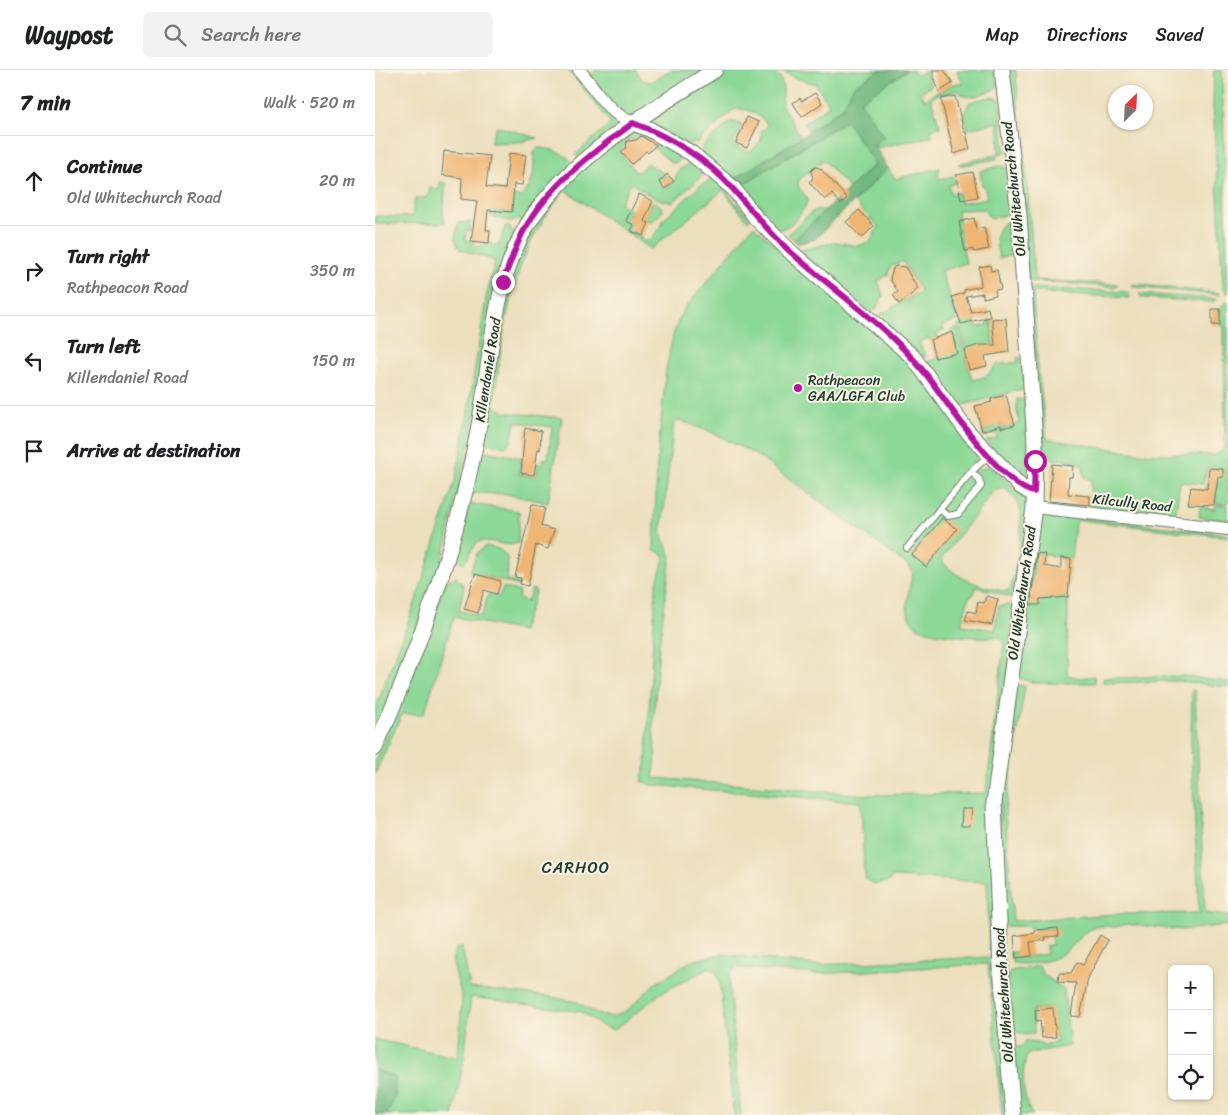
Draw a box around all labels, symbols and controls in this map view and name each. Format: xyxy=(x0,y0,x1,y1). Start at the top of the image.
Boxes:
search box xyxy=(143,12,493,57)
text: Waypost xyxy=(25,14,113,56)
text: Search here xyxy=(201,18,301,51)
text: Map xyxy=(986,19,1019,51)
text: Directions xyxy=(1047,19,1128,51)
text: Saved xyxy=(1156,19,1203,51)
icon: search xyxy=(161,21,189,49)
text: 7 min xyxy=(20,84,71,122)
north arrow xyxy=(1108,85,1153,130)
text: Walk · 520 m xyxy=(263,88,355,117)
street label: Old Whitechurch Road xyxy=(994,119,1033,257)
text: Continue xyxy=(67,150,143,183)
text: 20 m xyxy=(319,166,355,195)
icon: ahead xyxy=(20,167,48,195)
text: Old Whitechurch Road xyxy=(67,183,221,212)
text: Turn right xyxy=(67,240,149,273)
text: 350 m xyxy=(310,256,355,285)
icon: right xyxy=(20,257,48,285)
route end xyxy=(492,271,515,294)
text: Rathpeacon Road xyxy=(67,273,188,302)
street label: Killendaniel Road xyxy=(467,314,509,424)
text: Turn left xyxy=(67,330,140,363)
text: 150 m xyxy=(312,346,355,375)
icon: left xyxy=(20,347,48,375)
text: Killendaniel Road xyxy=(67,363,188,392)
place label: Rathpeacon GAA/LGFA Club xyxy=(808,368,906,409)
marker: Rathpeacon GAA/LGFA Club xyxy=(792,382,804,394)
text: Arrive at destination xyxy=(67,434,240,467)
icon: arrive xyxy=(20,437,48,465)
route start xyxy=(1024,450,1047,473)
street label: Kilcully Road xyxy=(1091,486,1174,520)
street label: Old Whitechurch Road xyxy=(1000,523,1044,662)
district label: CARHOO xyxy=(542,853,610,882)
street label: Old Whitechurch Road xyxy=(987,925,1021,1063)
map controls xyxy=(1168,965,1213,1100)
button: + xyxy=(1168,965,1213,1010)
button: − xyxy=(1168,1010,1213,1055)
button: locate xyxy=(1168,1055,1213,1100)

